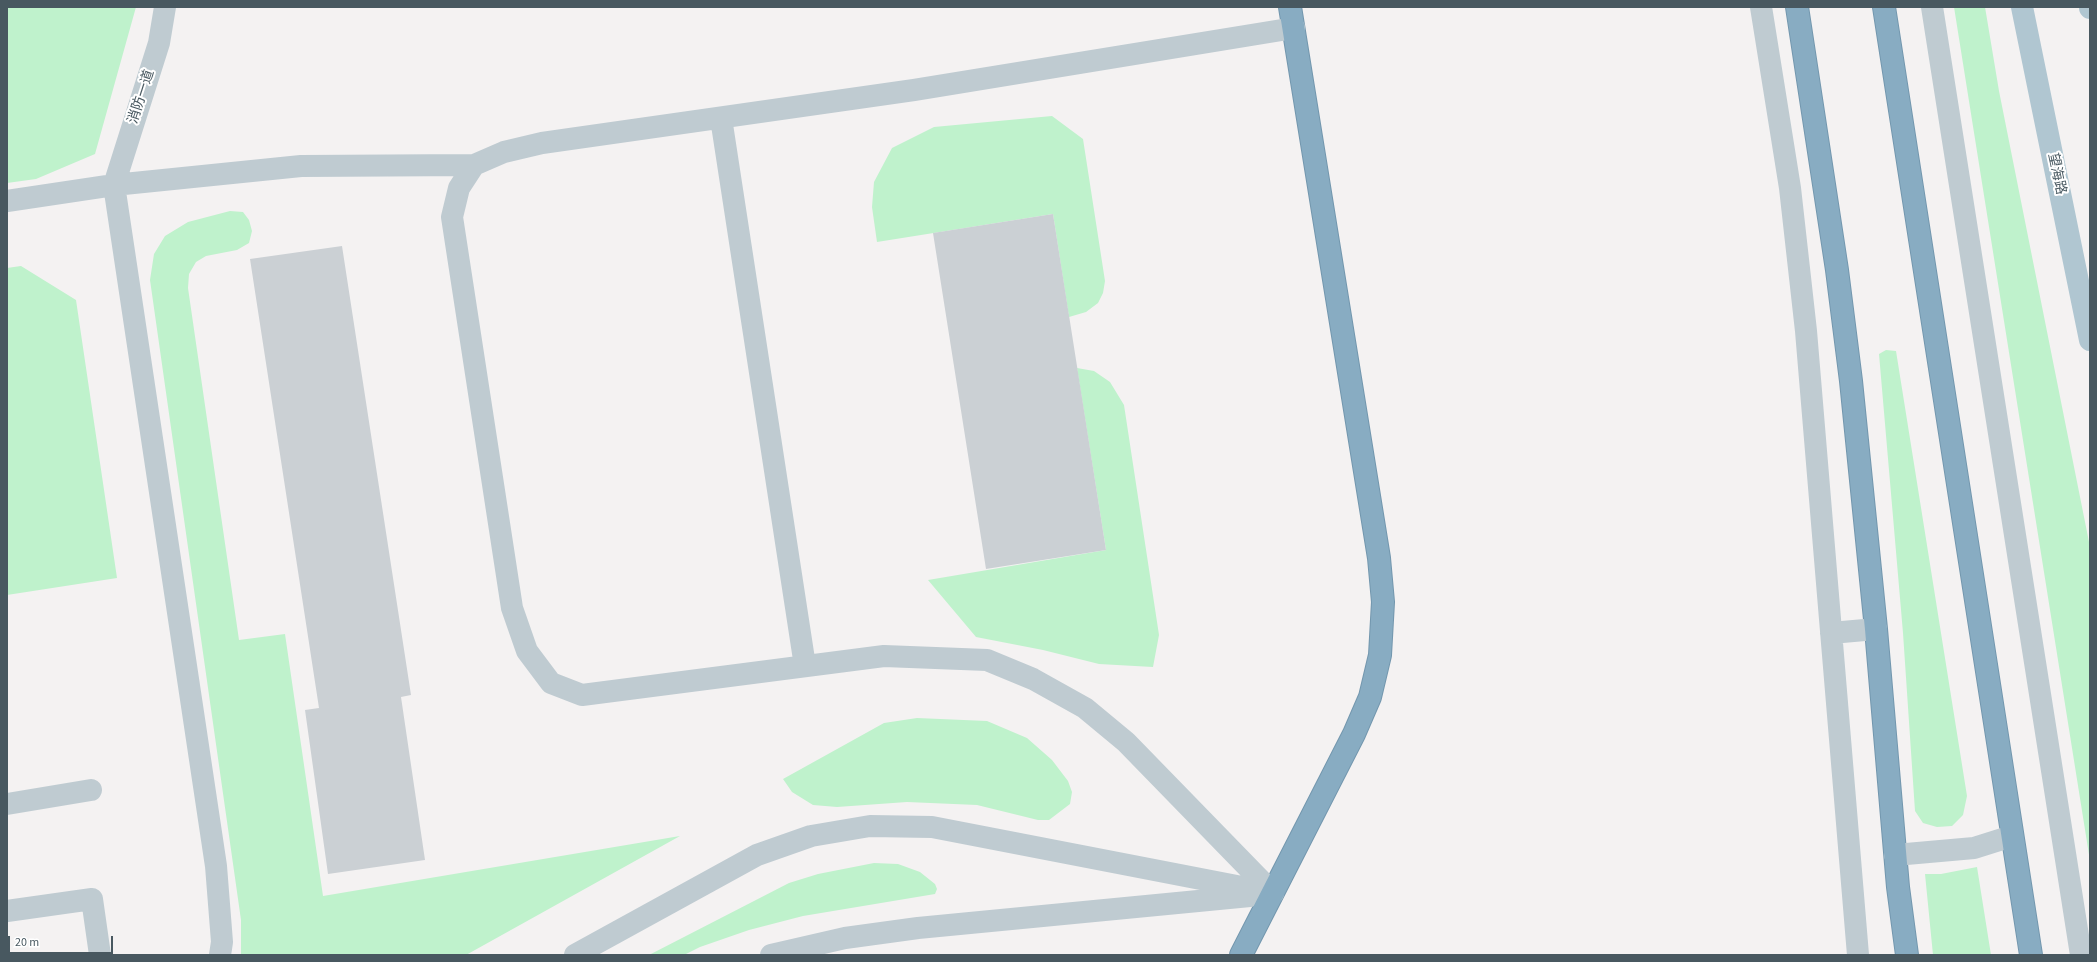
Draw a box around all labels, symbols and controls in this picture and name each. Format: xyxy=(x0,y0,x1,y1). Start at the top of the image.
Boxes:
street label: 消防一道 xyxy=(125,68,159,126)
street label: 望海路 xyxy=(2043,152,2069,196)
scale bar xyxy=(10,928,115,954)
text: 20 m xyxy=(15,934,39,951)

